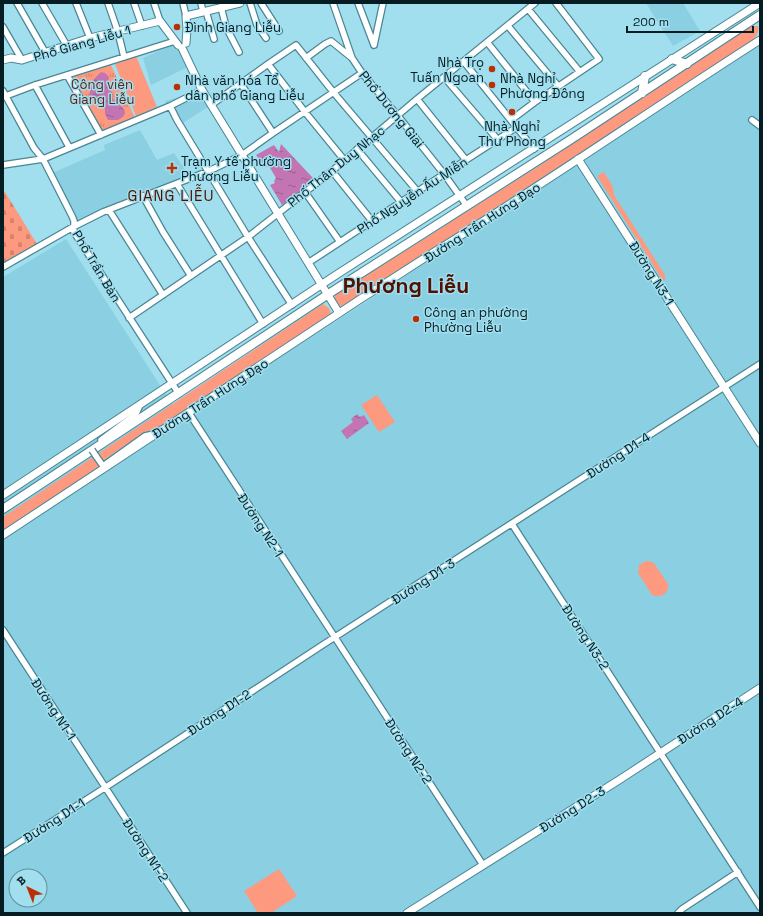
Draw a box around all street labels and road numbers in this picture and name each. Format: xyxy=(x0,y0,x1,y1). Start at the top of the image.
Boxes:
street label: Phố Giang Liễu 1 xyxy=(31,21,133,66)
street label: Phố Dương Giai xyxy=(355,67,428,151)
street label: Phố Thân Duy Nhạc xyxy=(284,122,389,211)
street label: Phố Nguyễn Ấu Miễn xyxy=(353,152,471,238)
street label: Đường Trần Hưng Đạo xyxy=(421,178,544,266)
street label: Phố Trần Bàn xyxy=(68,227,125,305)
street label: Đường N3-1 xyxy=(625,238,678,309)
street label: Đường Trần Hưng Đạo xyxy=(149,354,272,442)
street label: Đường D1-4 xyxy=(583,428,653,482)
street label: Đường N2-1 xyxy=(234,490,287,560)
street label: Đường D1-3 xyxy=(388,554,458,608)
street label: Đường N3-2 xyxy=(558,601,613,673)
street label: Đường N1-1 xyxy=(27,675,80,743)
street label: Đường D1-2 xyxy=(184,685,254,739)
street label: Đường D2-4 xyxy=(674,693,746,748)
street label: Đường N2-2 xyxy=(381,715,436,787)
street label: Đường D2-3 xyxy=(536,782,609,836)
street label: Đường D1-1 xyxy=(20,794,88,847)
street label: Đường N1-2 xyxy=(119,815,173,885)

